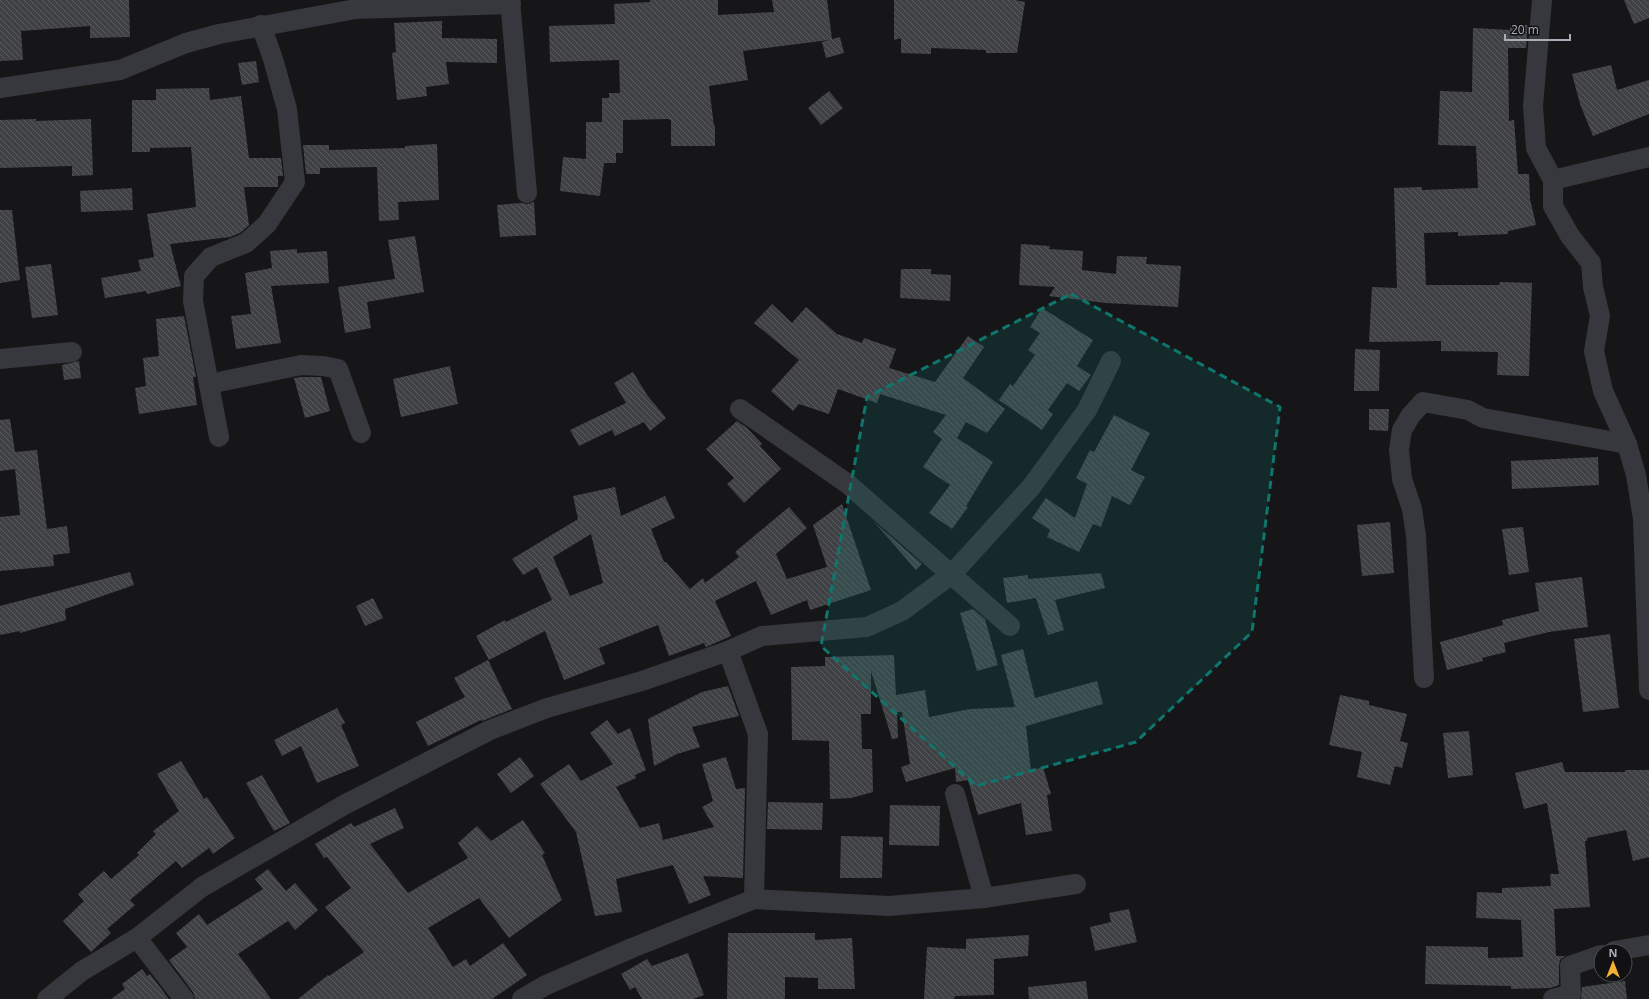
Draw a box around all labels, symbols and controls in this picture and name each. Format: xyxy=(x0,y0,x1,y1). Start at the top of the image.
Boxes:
scale bar xyxy=(1505,16,1570,42)
text: 20 m xyxy=(1511,21,1539,38)
north arrow xyxy=(1593,943,1633,983)
text: N xyxy=(1609,945,1617,960)

